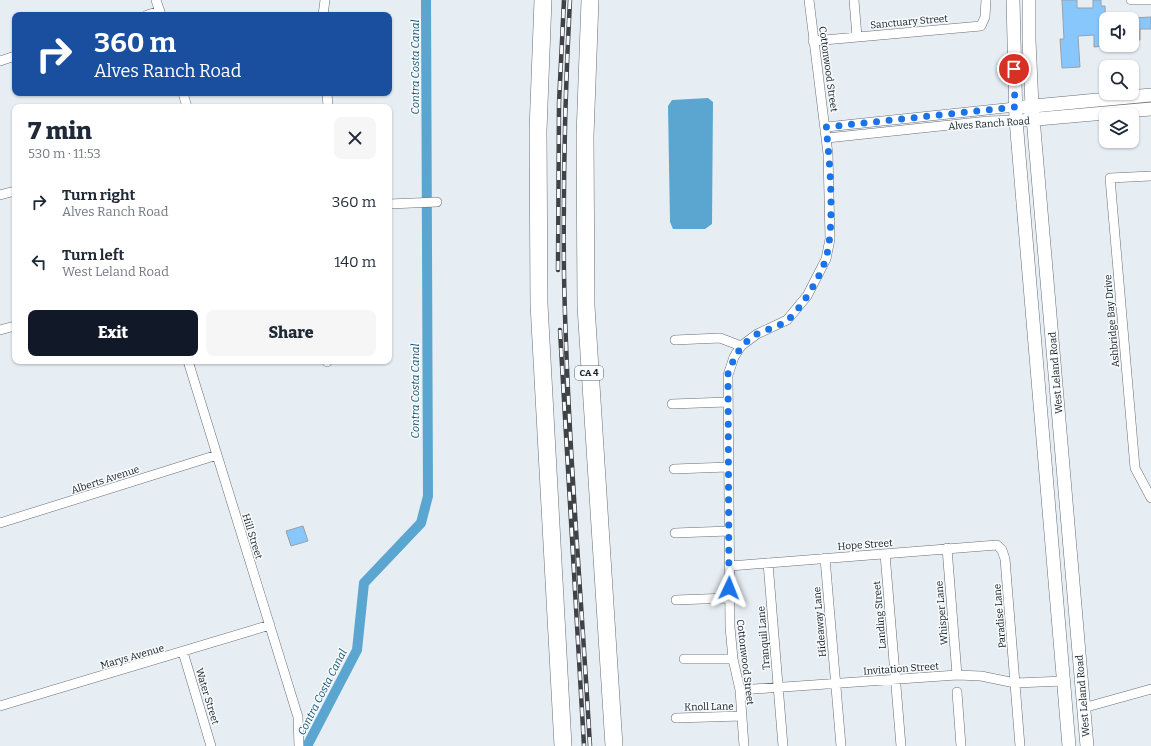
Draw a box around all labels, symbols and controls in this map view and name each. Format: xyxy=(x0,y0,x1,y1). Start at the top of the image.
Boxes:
map controls xyxy=(1099,12,1139,148)
button: sound xyxy=(1099,12,1139,52)
street label: Sanctuary Street xyxy=(870,13,949,31)
water label: Contra Costa Canal xyxy=(409,20,422,114)
text: 360 m xyxy=(94,26,176,59)
street label: Cottonwood Street xyxy=(816,26,840,113)
icon: right xyxy=(28,28,80,80)
pin xyxy=(997,52,1031,86)
icon: arrive xyxy=(1003,58,1025,80)
text: Alves Ranch Road xyxy=(94,60,241,82)
button: search xyxy=(1099,60,1139,100)
button: layers xyxy=(1099,108,1139,148)
street label: Alves Ranch Road xyxy=(948,115,1030,133)
text: 7 min xyxy=(28,117,92,145)
button: close xyxy=(334,117,376,159)
text: 530 m · 11:53 xyxy=(28,146,101,161)
text: Turn right xyxy=(62,186,135,204)
icon: right xyxy=(28,191,50,213)
text: 360 m xyxy=(332,193,376,211)
text: Alves Ranch Road xyxy=(62,204,168,219)
text: Turn left xyxy=(62,246,124,264)
icon: left xyxy=(28,251,50,273)
text: 140 m xyxy=(334,253,376,271)
text: West Leland Road xyxy=(62,264,169,279)
street label: Ashbridge Bay Drive xyxy=(1102,274,1122,368)
button: Exit xyxy=(28,310,198,356)
button: Share xyxy=(206,310,376,356)
street label: West Leland Road xyxy=(1046,331,1066,414)
water label: Contra Costa Canal xyxy=(409,344,422,438)
road number: CA 4 xyxy=(575,366,603,380)
street label: Alberts Avenue xyxy=(70,463,141,497)
street label: Hill Street xyxy=(239,512,265,561)
street label: Hope Street xyxy=(837,537,893,553)
position arrow xyxy=(708,567,750,609)
street label: Landing Street xyxy=(871,580,889,649)
street label: Whisper Lane xyxy=(933,580,951,646)
street label: Paradise Lane xyxy=(991,583,1009,649)
street label: Hideaway Lane xyxy=(811,586,829,658)
street label: Tranquil Lane xyxy=(755,605,773,670)
street label: Cottonwood Street xyxy=(734,619,756,706)
street label: Marys Avenue xyxy=(99,642,166,672)
water label: Contra Costa Canal xyxy=(295,647,350,737)
street label: West Leland Road xyxy=(1073,654,1093,737)
street label: Invitation Street xyxy=(863,660,940,678)
street label: Water Street xyxy=(193,667,221,726)
street label: Knoll Lane xyxy=(684,701,734,713)

